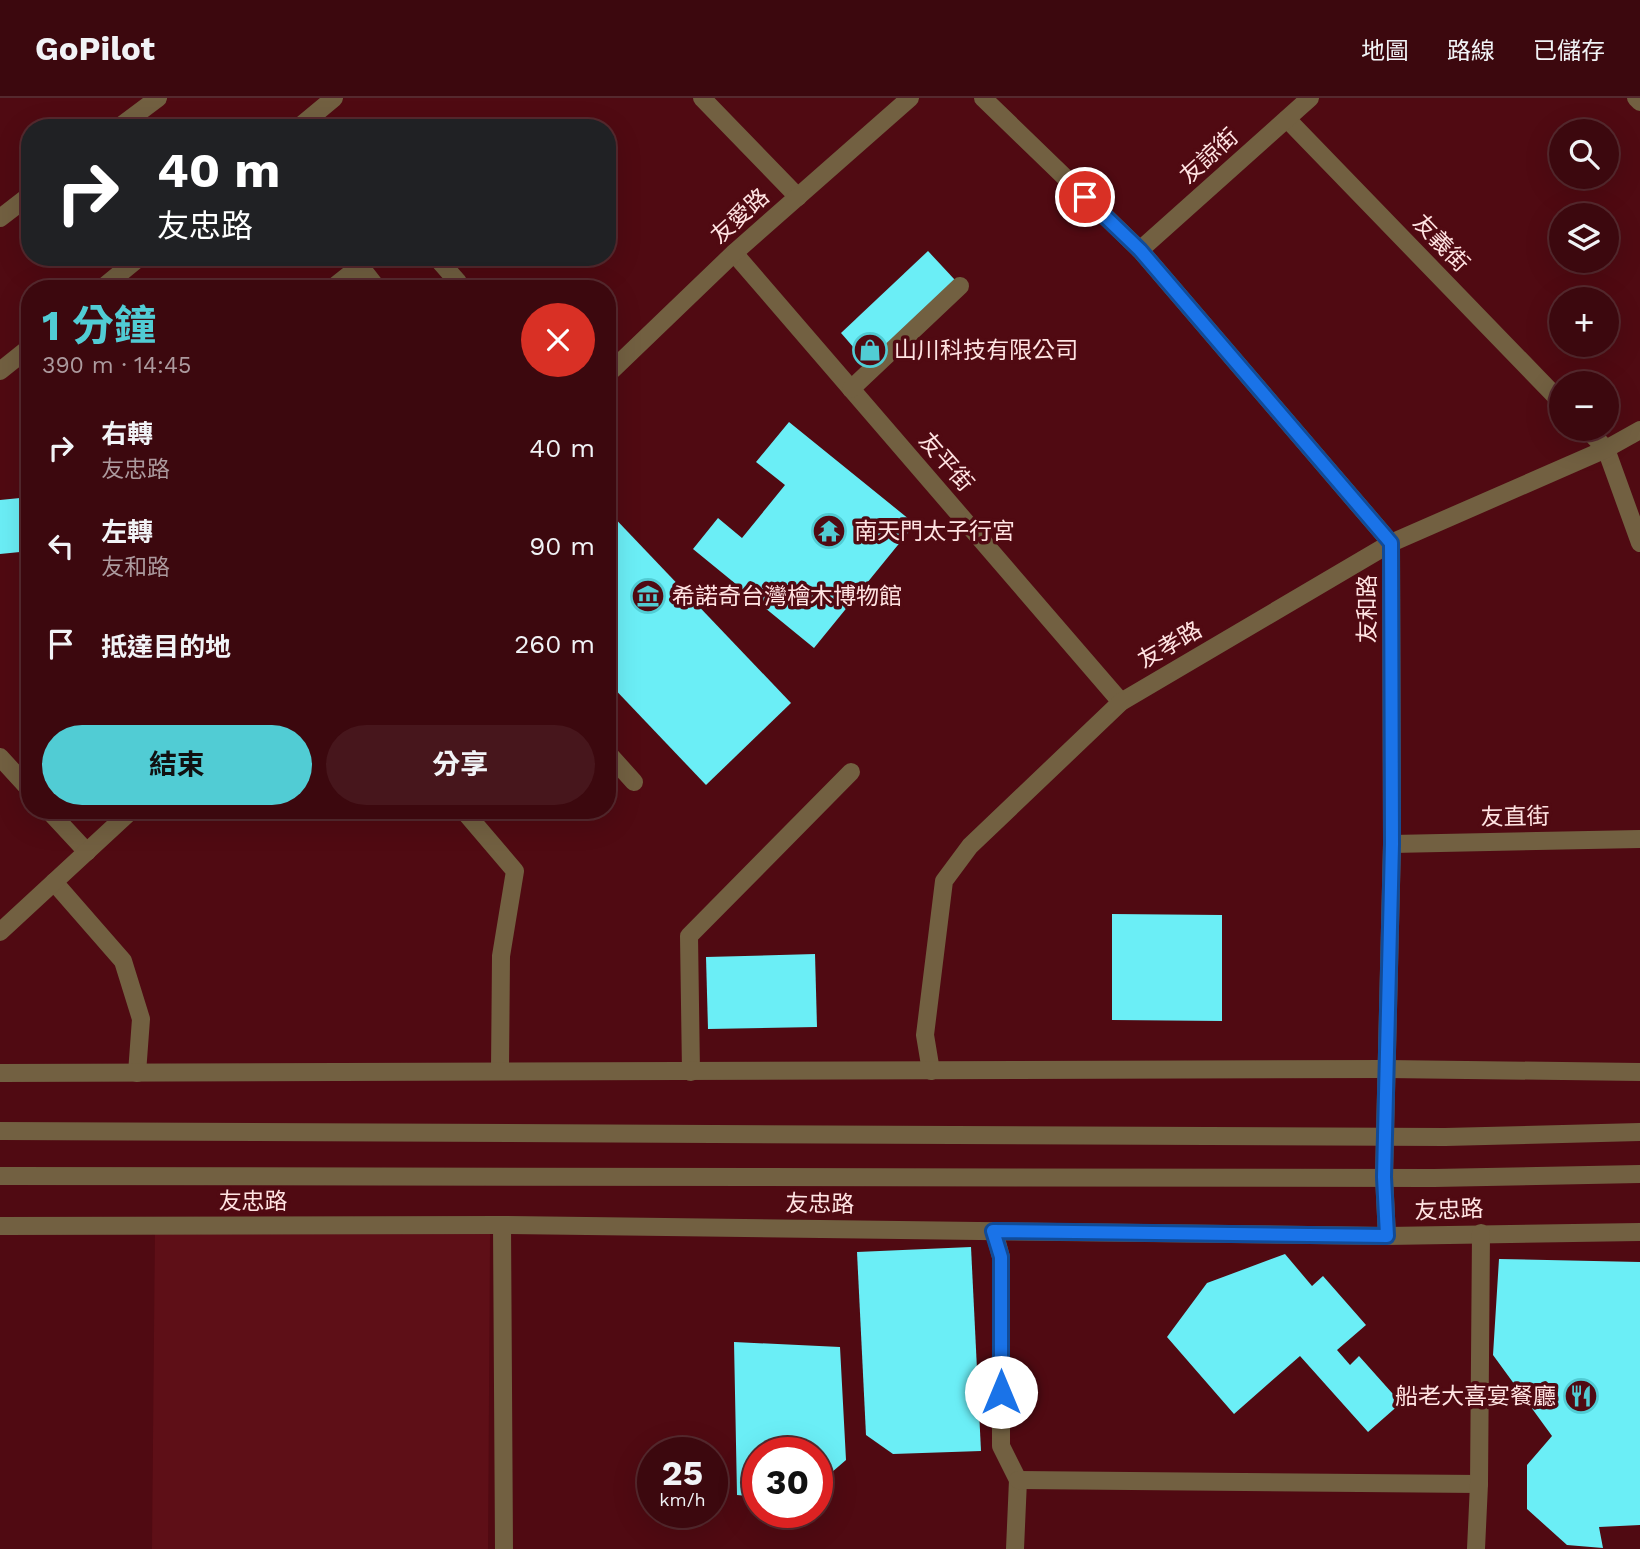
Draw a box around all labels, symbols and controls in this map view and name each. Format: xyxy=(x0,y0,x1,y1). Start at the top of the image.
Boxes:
text: GoPilot xyxy=(35,29,155,68)
text: 地圖 xyxy=(1361,37,1409,65)
text: 路線 xyxy=(1447,37,1495,65)
text: 已儲存 xyxy=(1533,37,1605,65)
map controls xyxy=(1549,119,1619,441)
button: search xyxy=(1549,119,1619,189)
street label: 友諒街 xyxy=(1174,123,1244,189)
text: 40 m xyxy=(157,141,280,199)
icon: right xyxy=(42,147,133,238)
pin xyxy=(1055,167,1115,227)
icon: arrive xyxy=(1066,178,1104,216)
street label: 友愛路 xyxy=(705,183,775,249)
button: layers xyxy=(1549,203,1619,273)
text: 友忠路 xyxy=(157,207,253,245)
street label: 友義街 xyxy=(1407,209,1475,277)
button: + xyxy=(1549,287,1619,357)
text: 1 分鐘 xyxy=(42,301,156,350)
button: close xyxy=(521,303,595,377)
shop icon: 山川科技有限公司 xyxy=(851,331,889,369)
place label: 山川科技有限公司 xyxy=(894,337,1078,364)
text: 390 m · 14:45 xyxy=(42,352,191,379)
button: − xyxy=(1549,371,1619,441)
text: 右轉 xyxy=(101,419,153,449)
street label: 友平街 xyxy=(913,427,979,497)
icon: right xyxy=(42,429,80,467)
text: 40 m xyxy=(529,433,595,463)
text: 友忠路 xyxy=(101,456,170,483)
temple icon: 南天門太子行宮 xyxy=(810,512,848,550)
text: 左轉 xyxy=(101,517,153,547)
place label: 南天門太子行宮 xyxy=(854,518,1015,545)
icon: left xyxy=(42,527,80,565)
text: 90 m xyxy=(529,531,595,561)
text: 友和路 xyxy=(101,554,170,581)
street label: 友和路 xyxy=(1354,575,1381,644)
museum icon: 希諾奇台灣檜木博物館 xyxy=(629,577,667,615)
place label: 希諾奇台灣檜木博物館 xyxy=(672,583,902,610)
street label: 友孝路 xyxy=(1133,616,1207,674)
icon: arrive xyxy=(42,625,80,663)
text: 260 m xyxy=(514,629,595,659)
text: 抵達目的地 xyxy=(101,632,231,662)
button: 結束 xyxy=(42,725,312,805)
button: 分享 xyxy=(326,725,595,805)
street label: 友直街 xyxy=(1480,803,1550,831)
street label: 友忠路 xyxy=(219,1188,288,1215)
street label: 友忠路 xyxy=(785,1190,855,1218)
street label: 友忠路 xyxy=(1414,1195,1484,1225)
position arrow xyxy=(964,1355,1038,1429)
restaurant icon: 船老大喜宴餐廳 xyxy=(1562,1377,1600,1415)
place label: 船老大喜宴餐廳 xyxy=(1395,1383,1556,1410)
speed limit sign: 30 xyxy=(742,1437,833,1528)
text: 25 xyxy=(662,1452,703,1494)
text: km/h xyxy=(659,1489,706,1510)

